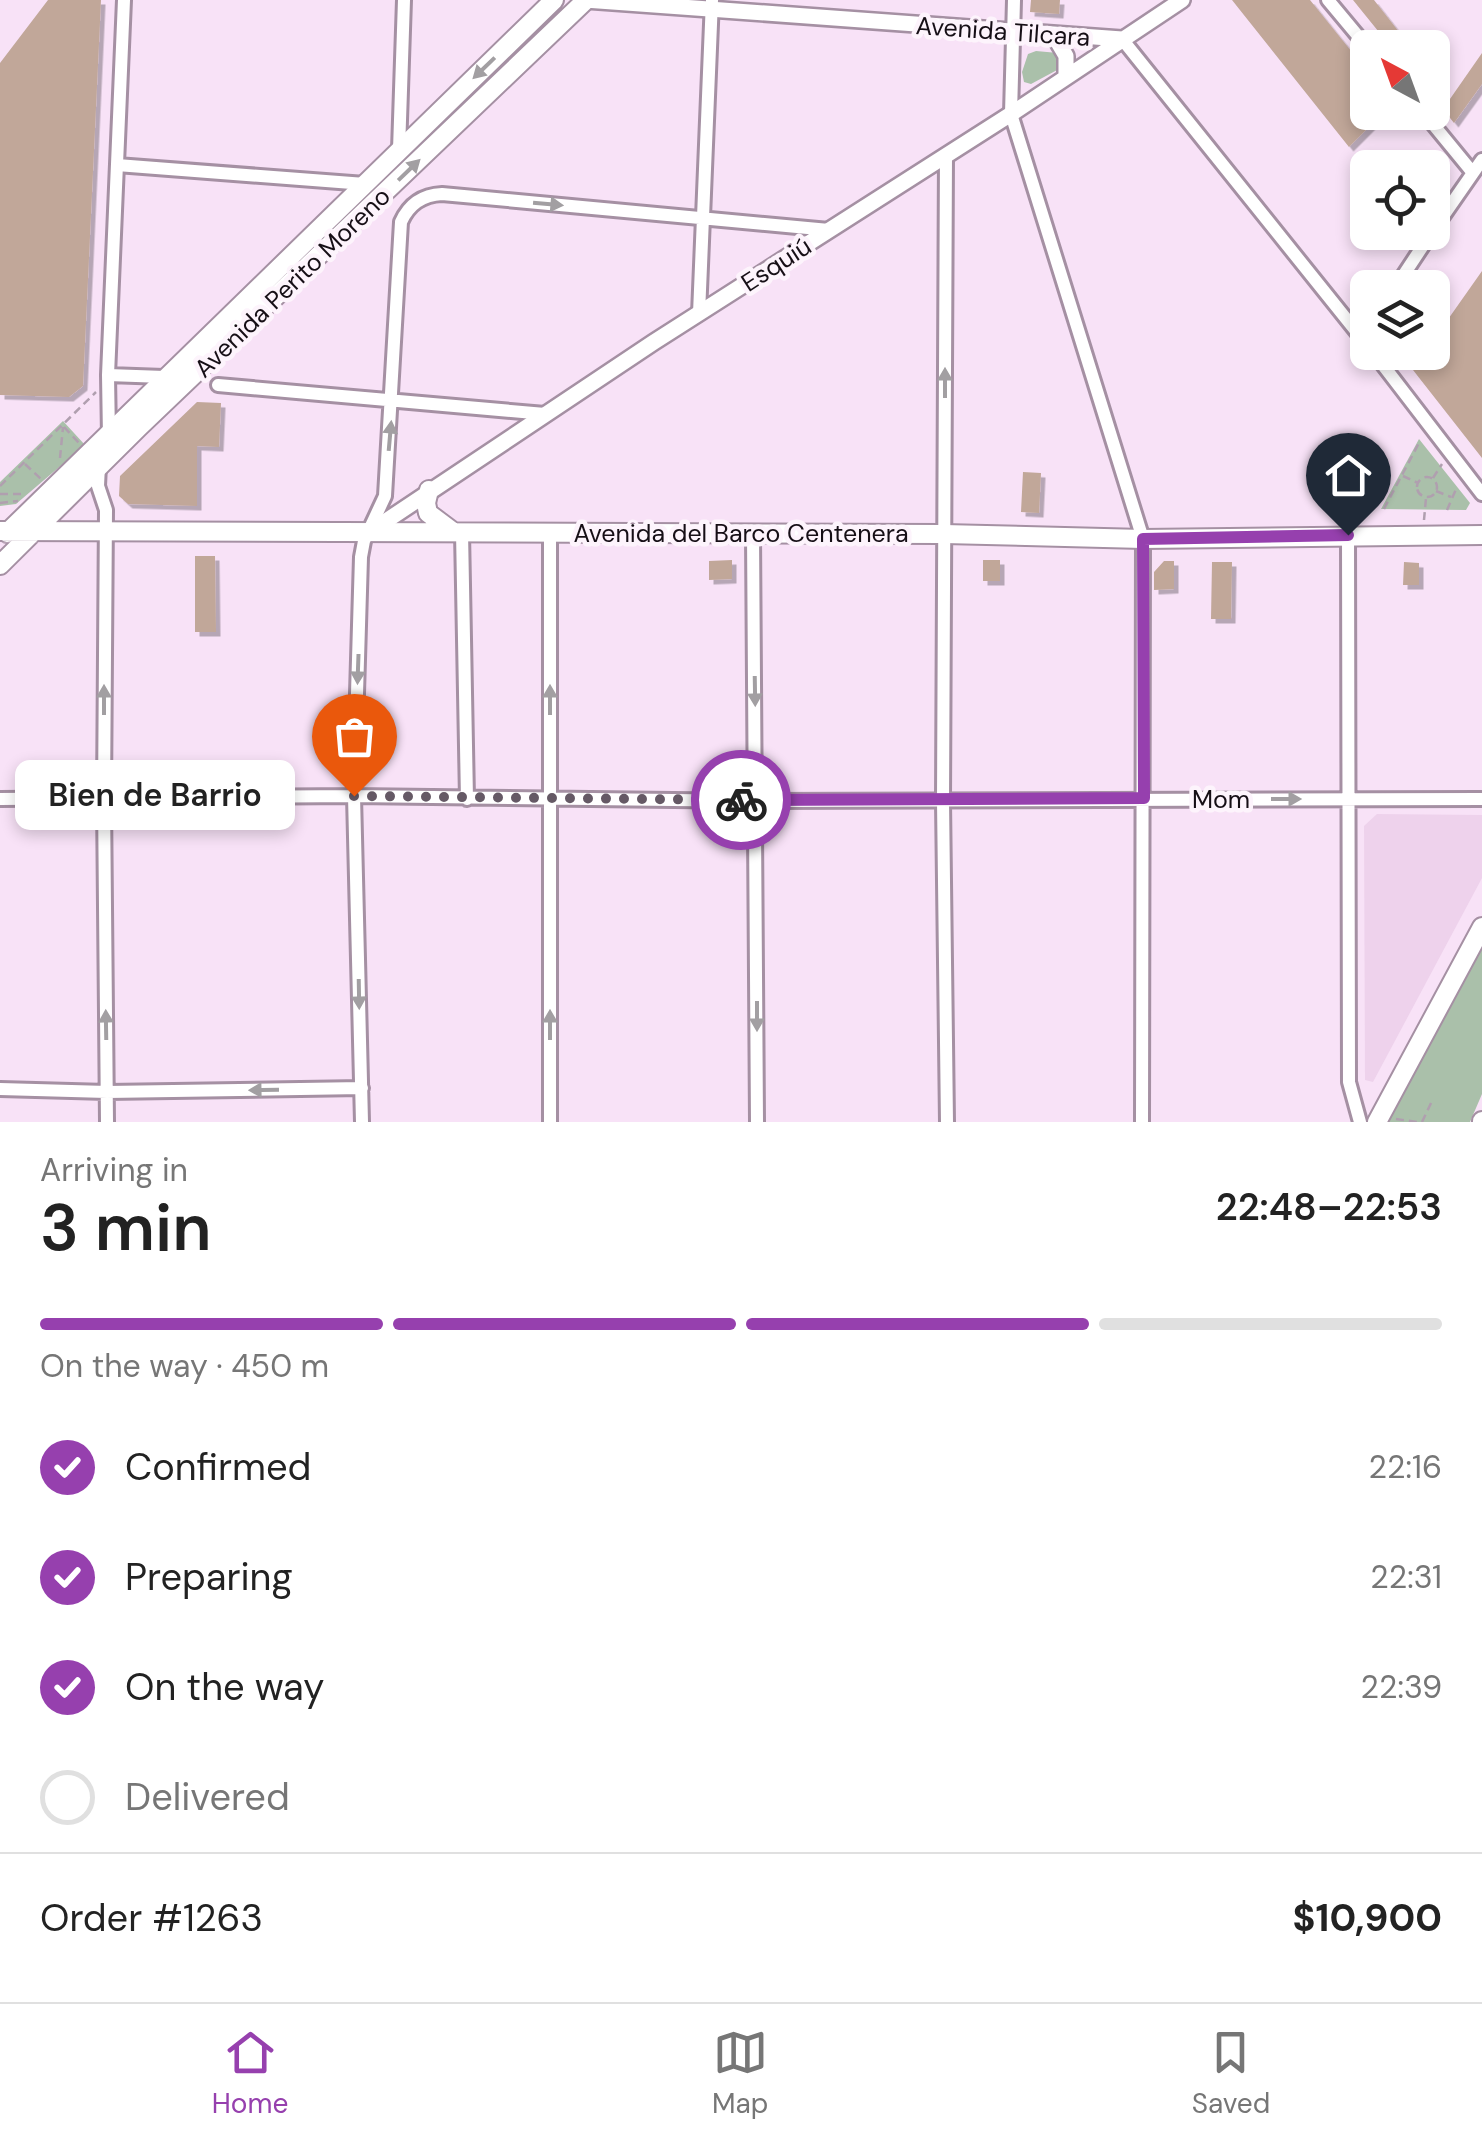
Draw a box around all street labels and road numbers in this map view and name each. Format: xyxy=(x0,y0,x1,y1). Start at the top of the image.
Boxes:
street label: Avenida Tilcara xyxy=(915,9,1091,54)
street label: Avenida Perito Moreno xyxy=(187,180,398,385)
street label: Esquiú xyxy=(735,230,818,299)
street label: Avenida del Barco Centenera xyxy=(573,517,909,550)
street label: Mom xyxy=(1192,783,1250,816)

